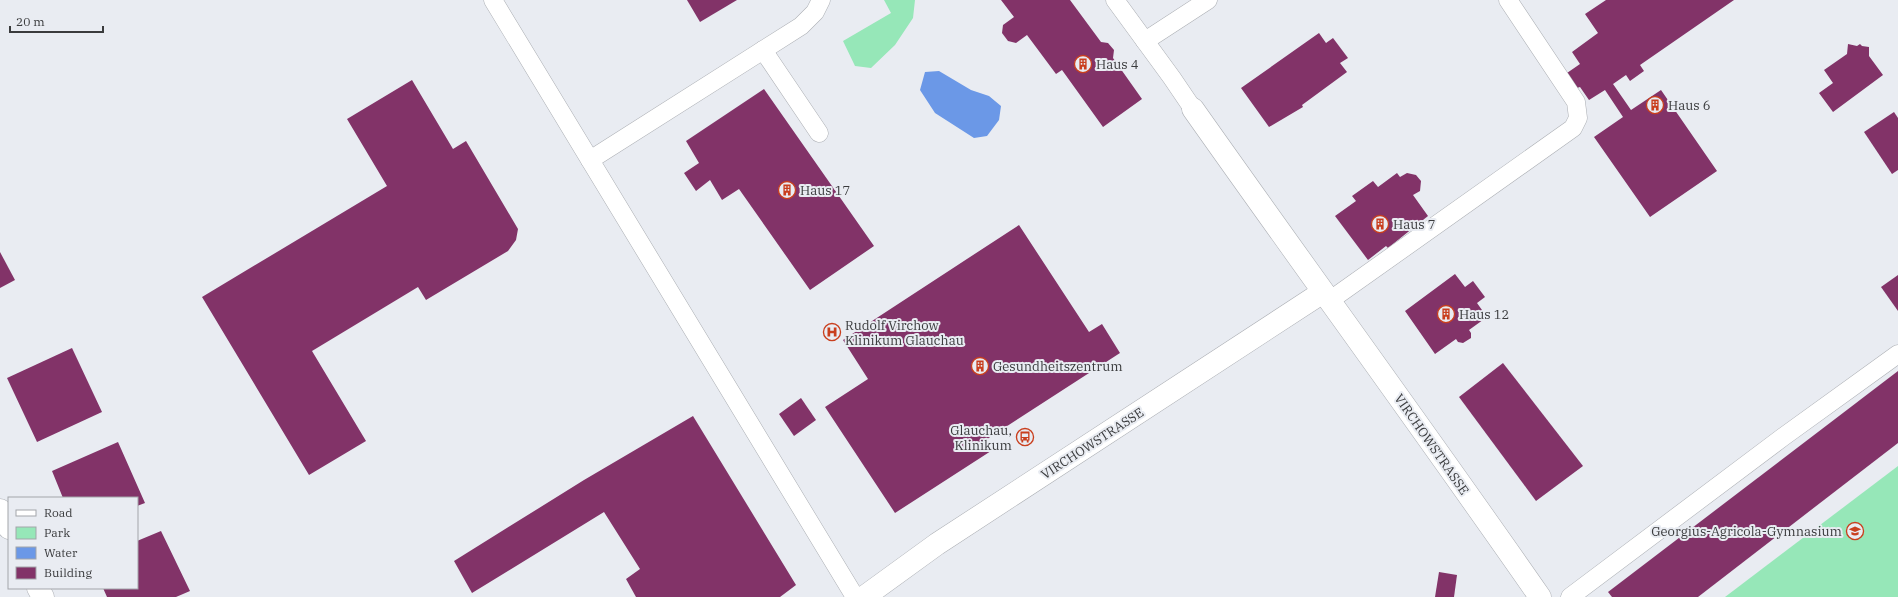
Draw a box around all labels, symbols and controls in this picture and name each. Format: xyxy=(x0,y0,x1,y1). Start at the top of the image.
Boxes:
scale bar xyxy=(10,8,103,34)
text: 20 m xyxy=(16,14,45,29)
building icon: Haus 4 xyxy=(1073,54,1093,74)
place label: Haus 4 xyxy=(1096,56,1139,73)
building icon: Haus 6 xyxy=(1645,95,1665,115)
place label: Haus 6 xyxy=(1668,97,1710,114)
building icon: Haus 17 xyxy=(777,180,797,200)
place label: Haus 17 xyxy=(800,182,850,199)
building icon: Haus 7 xyxy=(1370,214,1390,234)
place label: Haus 7 xyxy=(1393,216,1435,233)
building icon: Haus 12 xyxy=(1436,304,1456,324)
place label: Haus 12 xyxy=(1459,306,1509,323)
place label: Rudolf Virchow Klinikum Glauchau xyxy=(845,317,964,349)
hospital icon: Rudolf Virchow Klinikum Glauchau xyxy=(822,322,842,342)
building icon: Gesundheitszentrum xyxy=(970,356,990,376)
place label: Gesundheitszentrum xyxy=(993,358,1123,375)
street label: VIRCHOWSTRASSE xyxy=(1390,391,1473,498)
street label: VIRCHOWSTRASSE xyxy=(1038,404,1147,483)
place label: Glauchau, Klinikum xyxy=(950,422,1012,454)
bus stop icon: Glauchau, Klinikum xyxy=(1015,427,1035,447)
legend xyxy=(8,497,138,589)
text: Road xyxy=(44,505,73,520)
school or university icon: Georgius-Agricola-Gymnasium xyxy=(1845,521,1865,541)
place label: Georgius-Agricola-Gymnasium xyxy=(1651,523,1842,540)
text: Park xyxy=(44,525,70,540)
text: Water xyxy=(44,545,78,560)
text: Building xyxy=(44,565,92,580)

